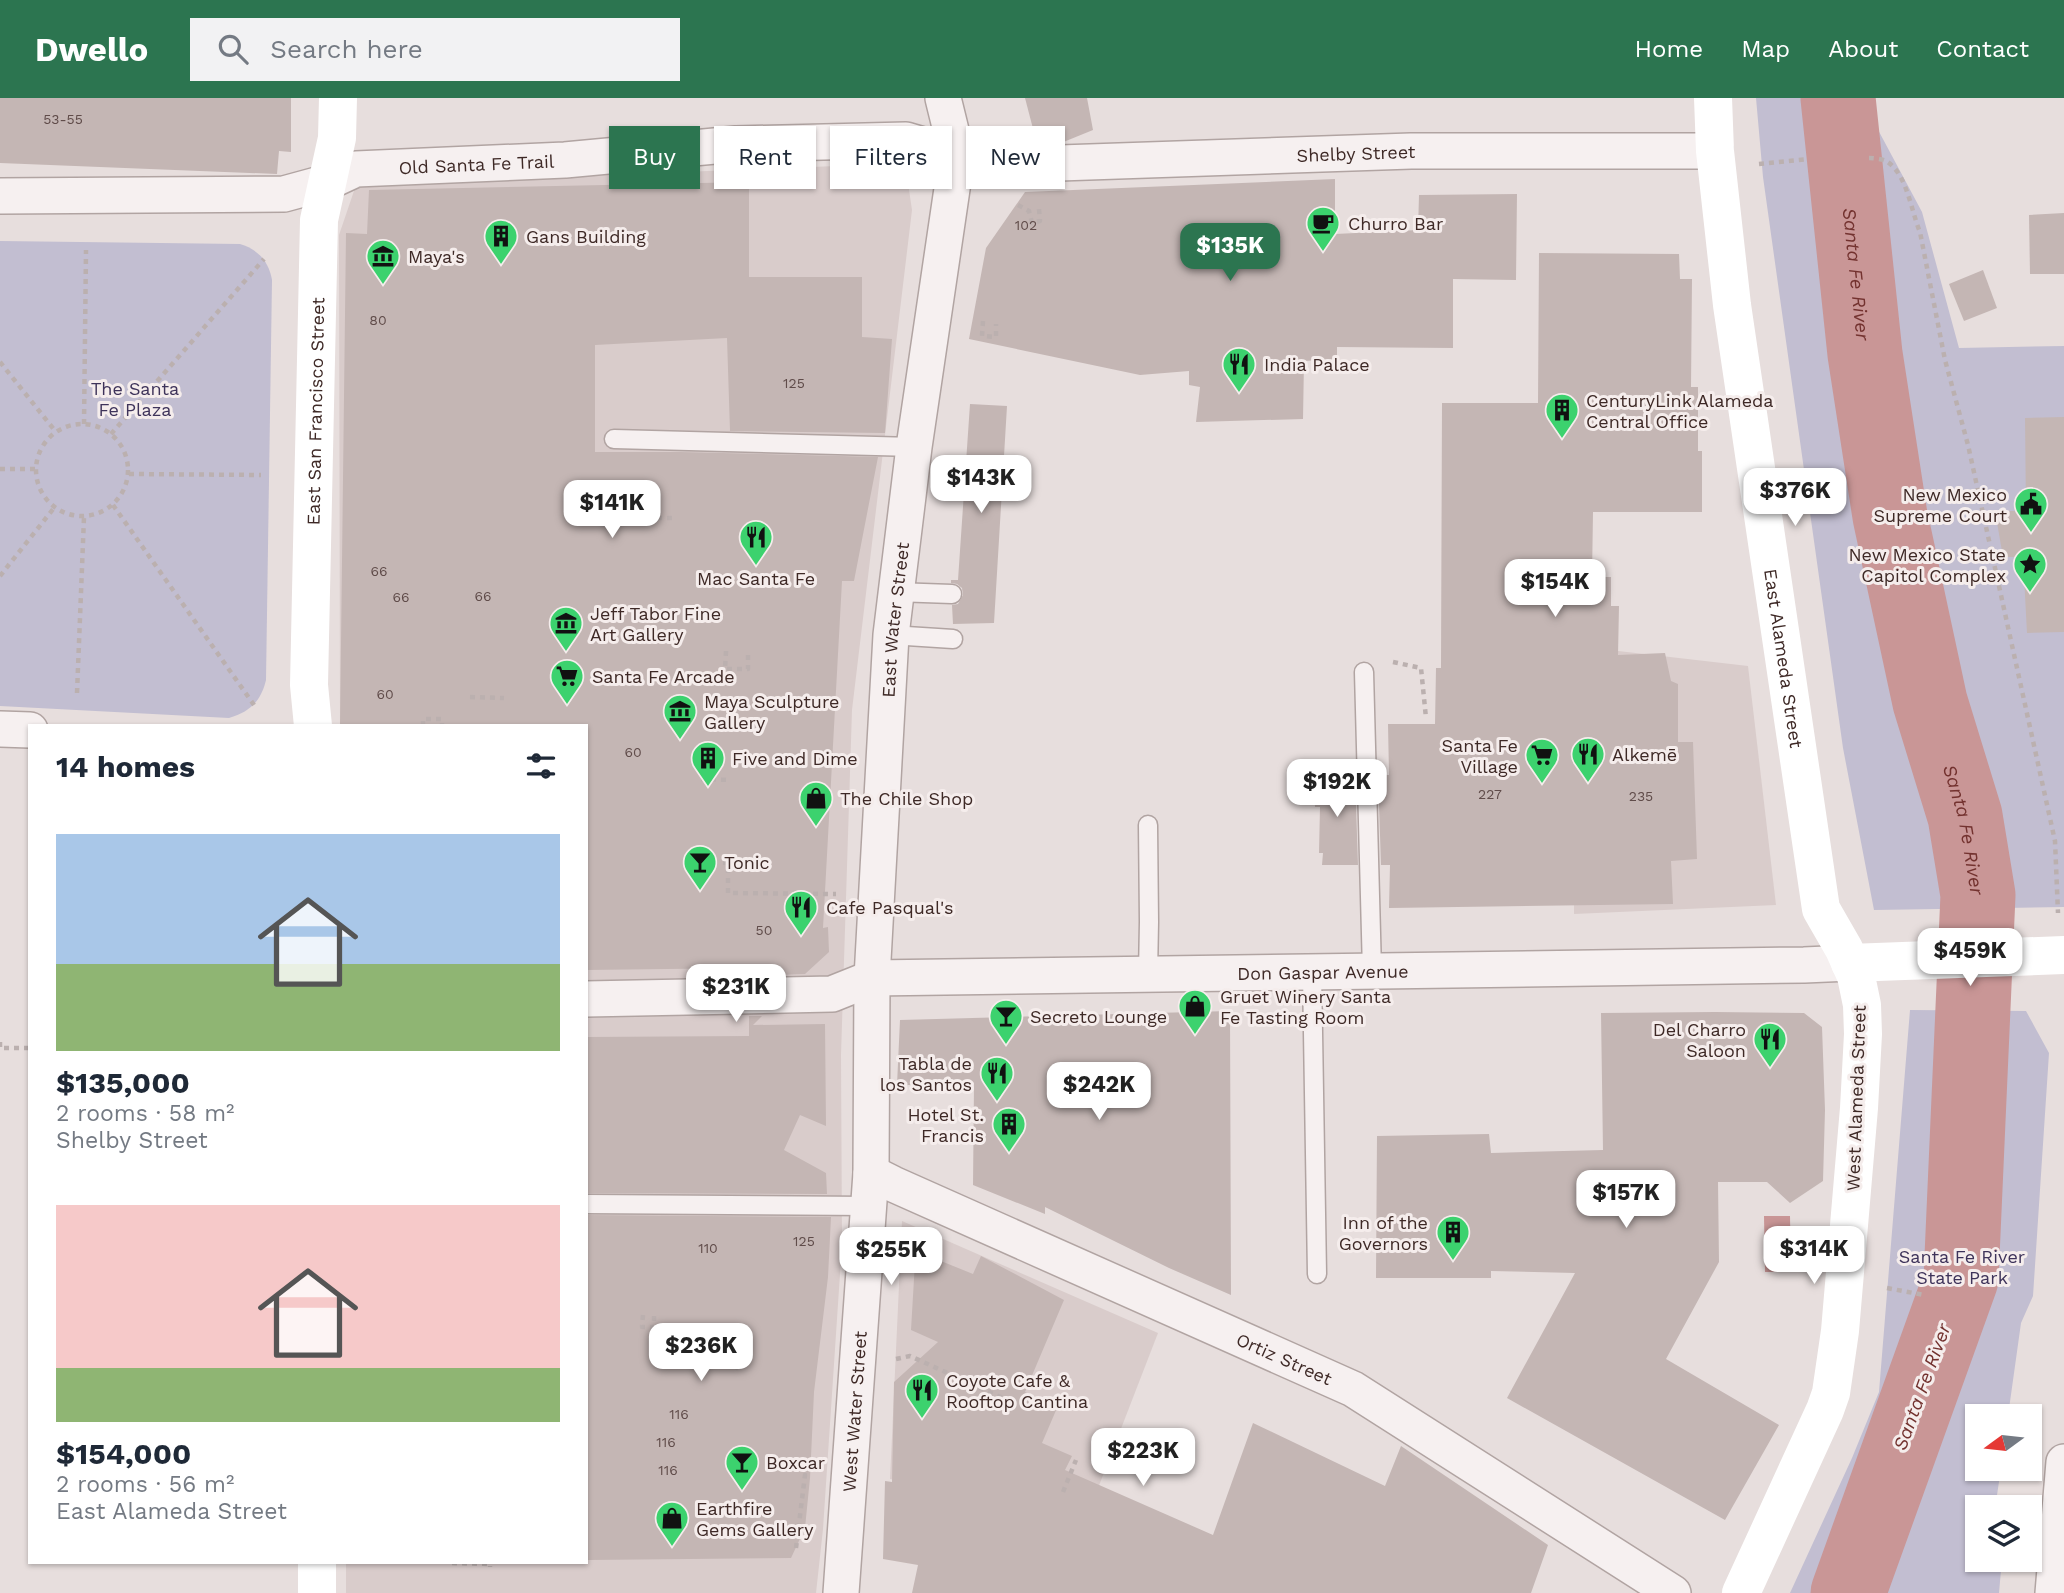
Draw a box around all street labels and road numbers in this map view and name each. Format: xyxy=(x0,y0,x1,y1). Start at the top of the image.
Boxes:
street label: Shelby Street xyxy=(1296,141,1416,165)
street label: Old Santa Fe Trail xyxy=(398,150,555,178)
street label: East San Francisco Street xyxy=(302,297,328,526)
street label: East Water Street xyxy=(877,541,913,698)
street label: East Alameda Street xyxy=(1760,567,1808,750)
street label: Don Gaspar Avenue xyxy=(1237,960,1409,983)
street label: West Alameda Street xyxy=(1842,1004,1870,1191)
street label: Ortiz Street xyxy=(1233,1328,1336,1389)
street label: West Water Street xyxy=(838,1330,870,1493)

